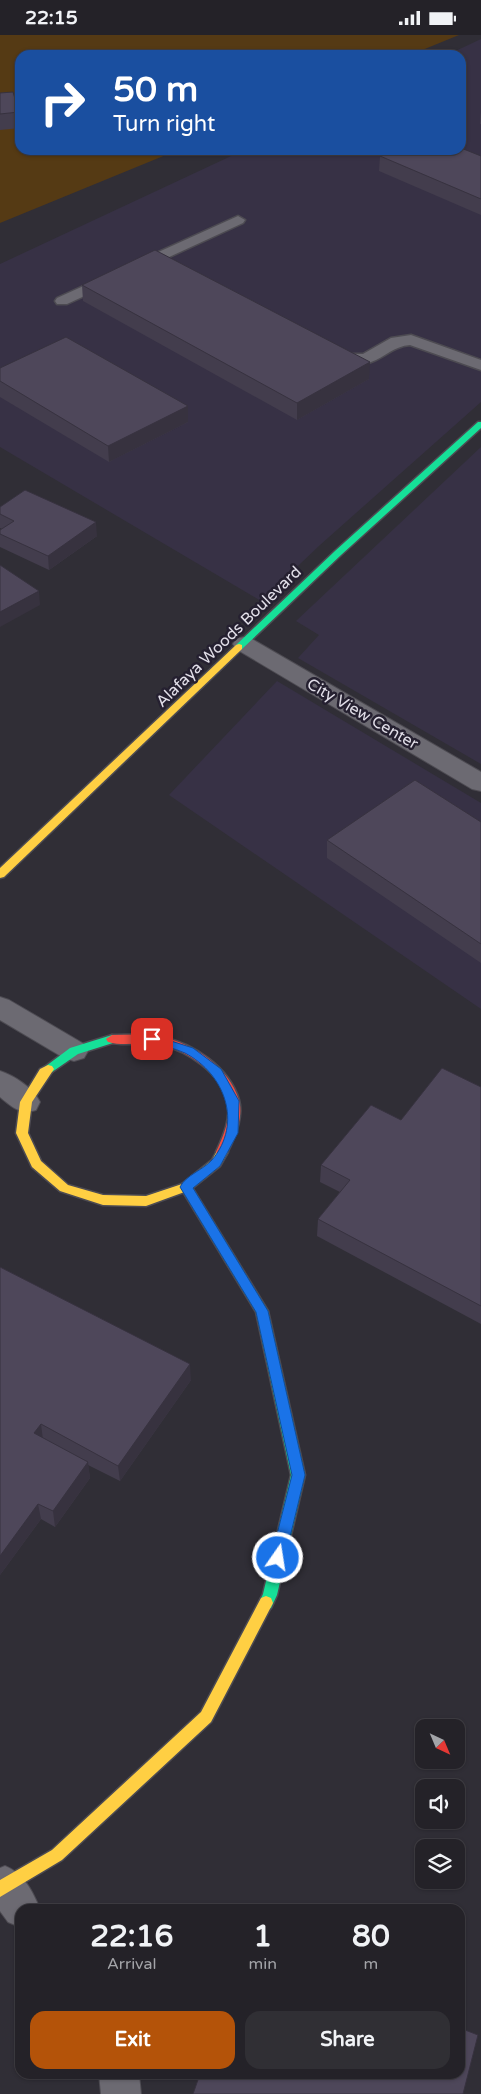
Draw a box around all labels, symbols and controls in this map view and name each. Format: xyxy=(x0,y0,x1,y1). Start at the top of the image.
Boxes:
text: 22:15 xyxy=(25,7,78,29)
text: 50 m xyxy=(113,69,198,111)
icon: right xyxy=(30,70,95,135)
text: Turn right xyxy=(113,111,215,137)
street label: Alafaya Woods Boulevard xyxy=(152,562,306,712)
street label: City View Center xyxy=(303,674,423,754)
pin xyxy=(131,1018,173,1060)
icon: arrive xyxy=(138,1025,166,1053)
position arrow xyxy=(251,1531,303,1583)
north arrow xyxy=(415,1719,465,1769)
map controls xyxy=(415,1719,465,1889)
button: sound xyxy=(415,1779,465,1829)
button: layers xyxy=(415,1839,465,1889)
text: 22:16 xyxy=(90,1918,173,1955)
text: 1 xyxy=(253,1918,272,1955)
text: 80 xyxy=(352,1918,390,1955)
text: Arrival xyxy=(107,1954,156,1974)
text: min xyxy=(249,1954,277,1974)
text: m xyxy=(364,1954,378,1974)
button: Exit xyxy=(30,2011,235,2069)
button: Share xyxy=(245,2011,450,2069)

